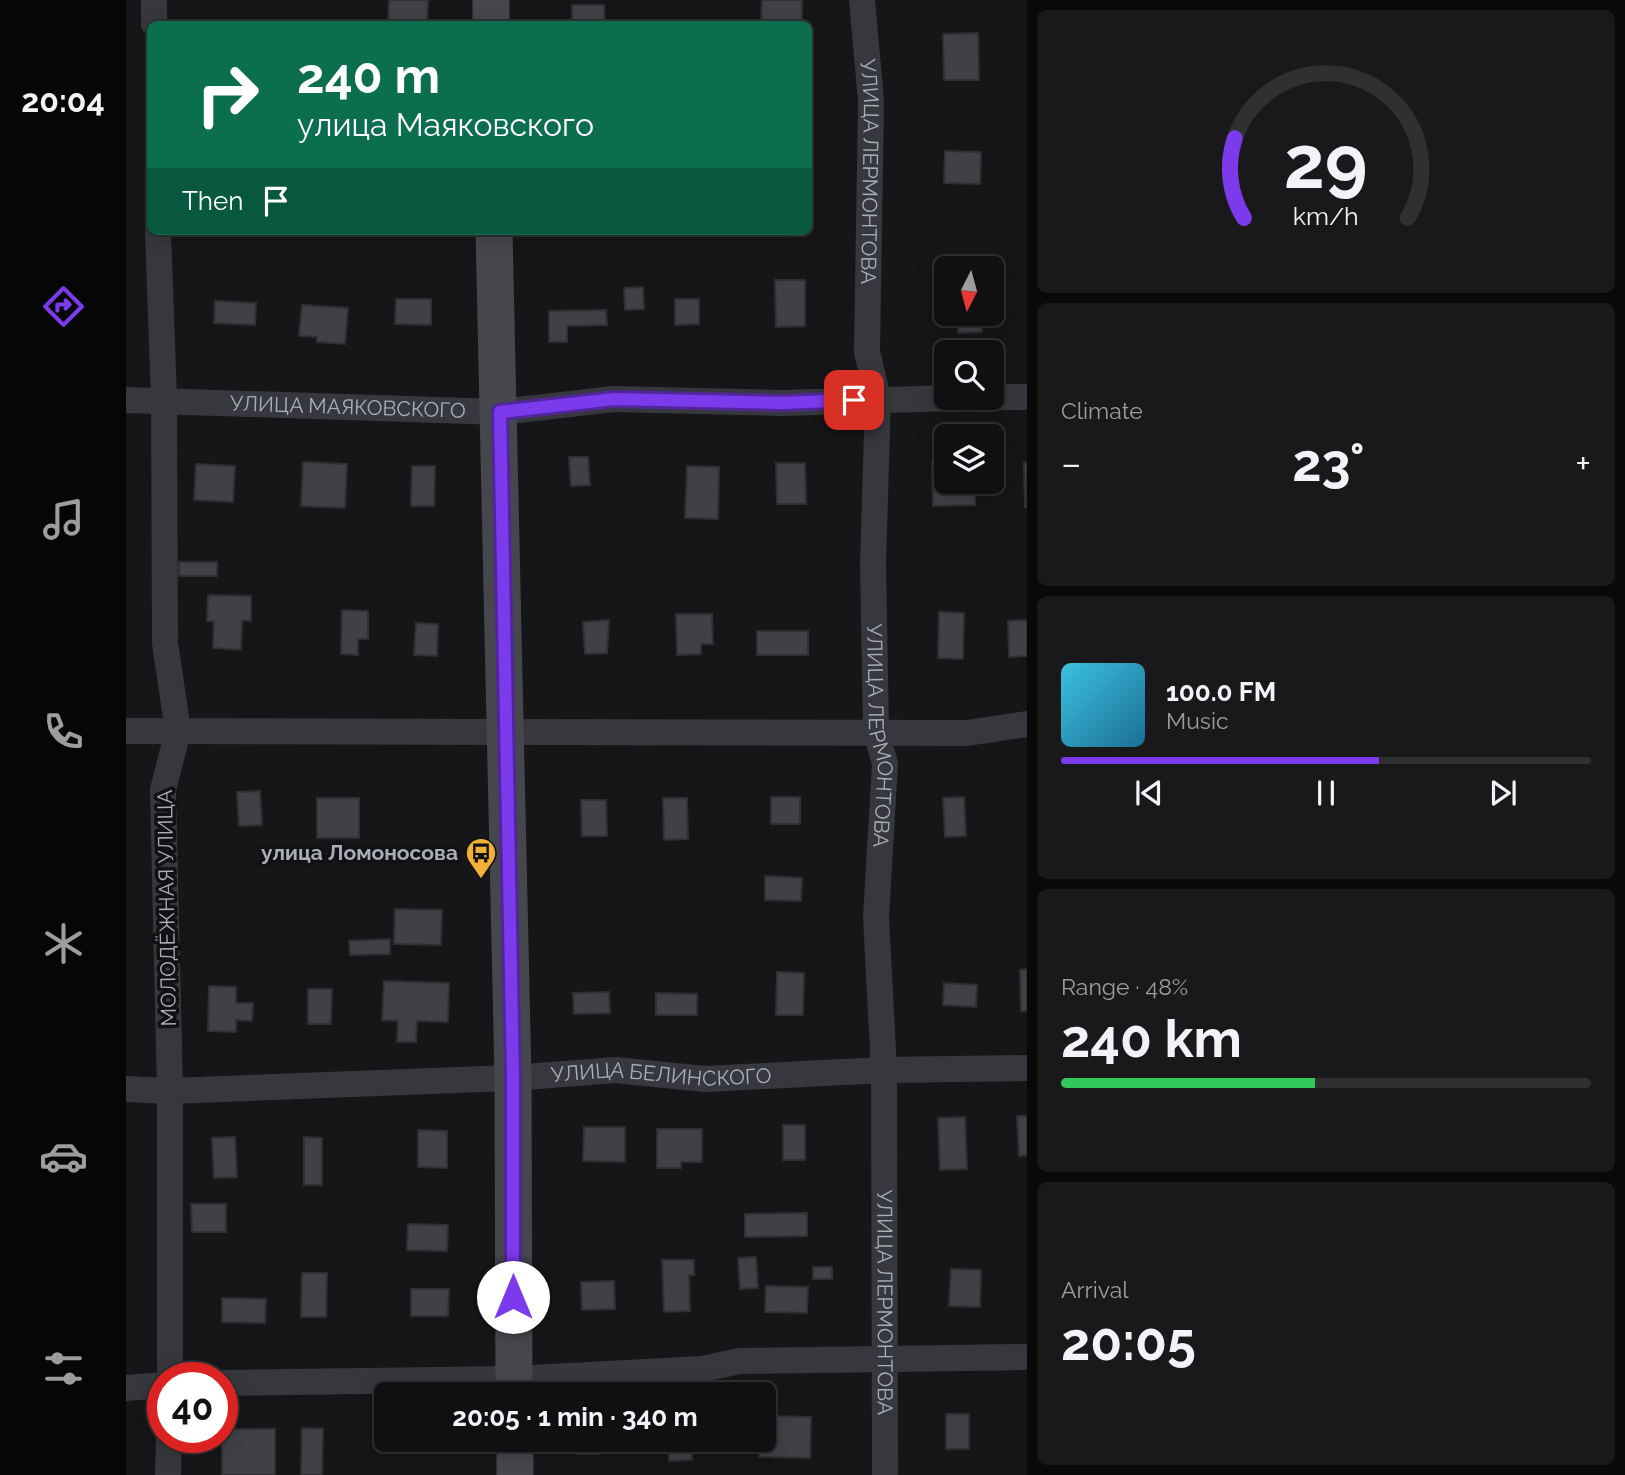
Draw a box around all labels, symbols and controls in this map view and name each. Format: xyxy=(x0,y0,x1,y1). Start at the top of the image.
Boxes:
text: 240 m xyxy=(297,47,440,104)
icon: right xyxy=(182,49,273,140)
street label: УЛИЦА ЛЕРМОНТОВА xyxy=(855,58,884,284)
text: 20:04 xyxy=(21,82,105,119)
text: улица Маяковского xyxy=(297,106,594,143)
text: 29 xyxy=(1284,120,1368,205)
icon: arrive xyxy=(257,182,295,220)
text: Then xyxy=(182,186,243,216)
text: km/h xyxy=(1293,200,1359,230)
north arrow xyxy=(934,256,1004,326)
map controls xyxy=(934,256,1004,494)
icon: directions xyxy=(39,282,88,331)
button: search xyxy=(934,340,1004,410)
pin xyxy=(824,370,884,430)
icon: arrive xyxy=(835,381,873,419)
street label: УЛИЦА МАЯКОВСКОГО xyxy=(230,390,466,423)
text: Climate xyxy=(1061,397,1143,424)
button: layers xyxy=(934,424,1004,494)
text: 23° xyxy=(1292,432,1365,493)
text: − xyxy=(1061,441,1081,486)
text: + xyxy=(1575,441,1591,486)
icon: music xyxy=(39,495,88,544)
street label: УЛИЦА ЛЕРМОНТОВА xyxy=(862,623,898,848)
text: 100.0 FM xyxy=(1166,677,1276,707)
icon: phone xyxy=(39,707,88,756)
text: Music xyxy=(1166,707,1229,734)
icon: previous xyxy=(1130,774,1168,812)
icon: pause xyxy=(1307,774,1345,812)
icon: next xyxy=(1484,774,1522,812)
street label: МОЛОДЁЖНАЯ УЛИЦА xyxy=(152,790,181,1027)
bus stop icon: улица Ломоносова xyxy=(464,836,498,880)
place label: улица Ломоносова xyxy=(261,840,458,865)
icon: climate xyxy=(39,919,88,968)
text: Range · 48% xyxy=(1061,973,1188,1000)
text: 240 km xyxy=(1061,1008,1242,1069)
street label: УЛИЦА БЕЛИНСКОГО xyxy=(550,1057,772,1091)
icon: car xyxy=(39,1132,88,1181)
street label: УЛИЦА ЛЕРМОНТОВА xyxy=(872,1190,898,1415)
position arrow xyxy=(476,1260,550,1334)
text: Arrival xyxy=(1061,1276,1128,1303)
text: 20:05 xyxy=(1061,1311,1196,1372)
icon: filters xyxy=(39,1344,88,1393)
speed limit sign: 40 xyxy=(147,1362,238,1453)
text: 20:05 · 1 min · 340 m xyxy=(452,1402,698,1432)

